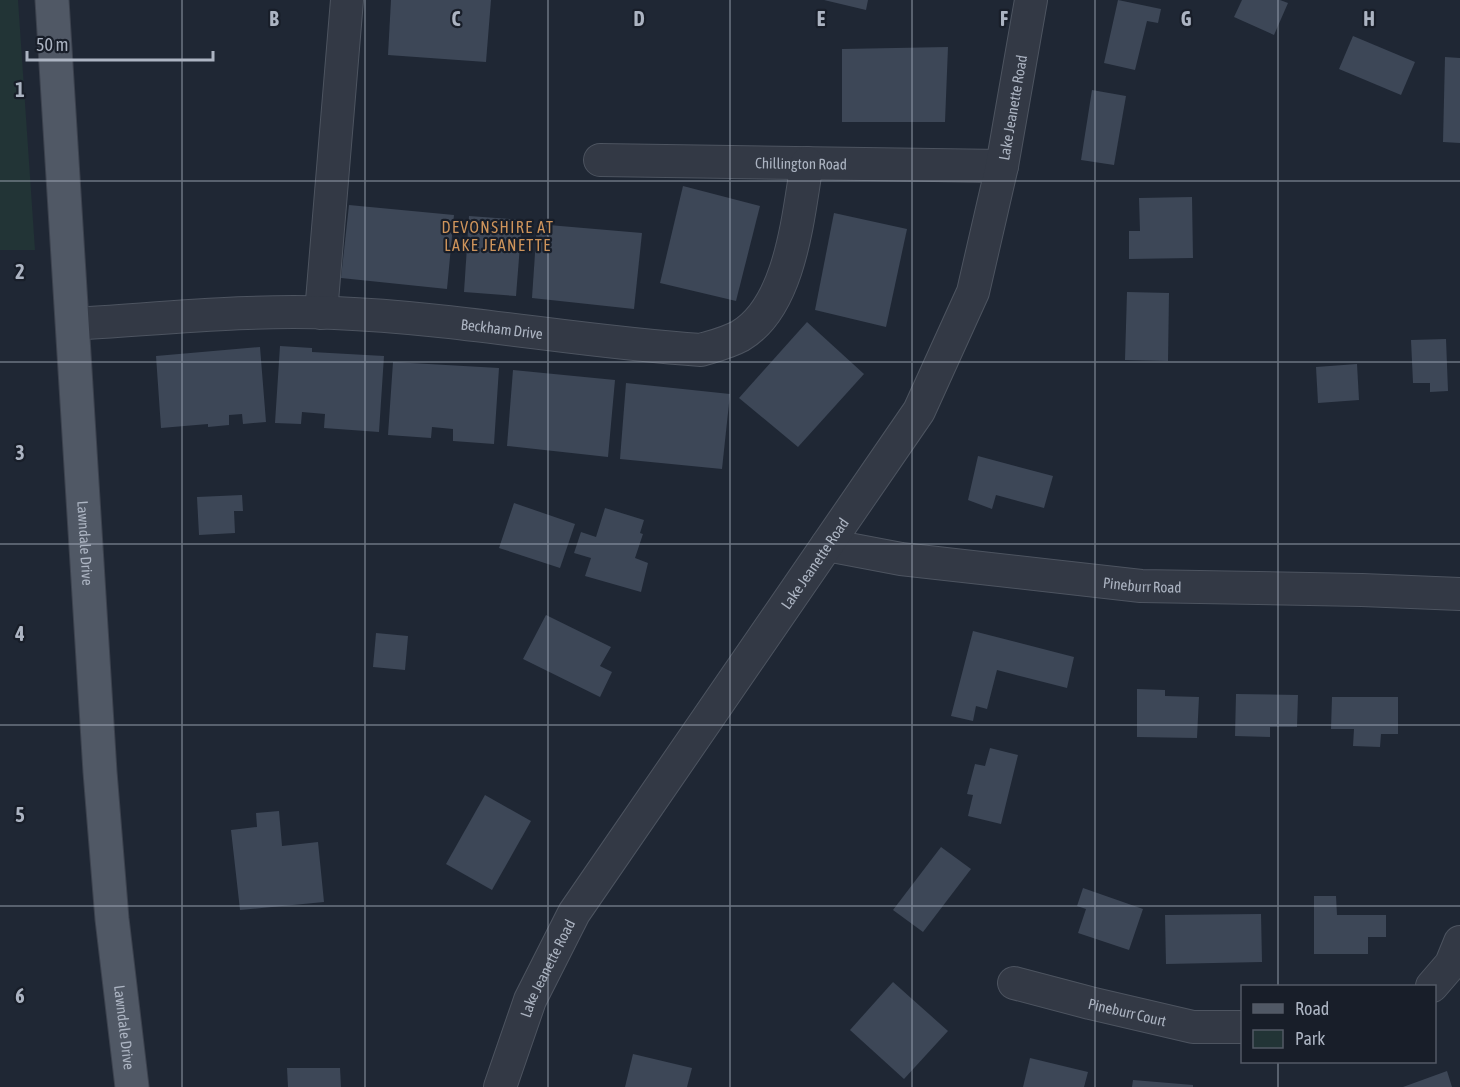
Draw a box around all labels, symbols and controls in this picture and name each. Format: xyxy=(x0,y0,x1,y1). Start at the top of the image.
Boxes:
text: B xyxy=(269,7,279,30)
text: C xyxy=(452,7,461,30)
text: D xyxy=(633,7,645,30)
text: E xyxy=(817,7,826,30)
text: F xyxy=(1000,7,1008,30)
text: G xyxy=(1181,7,1192,30)
text: H xyxy=(1363,7,1375,30)
scale bar xyxy=(27,24,213,62)
text: 50 m xyxy=(36,34,68,55)
street label: Lake Jeanette Road xyxy=(995,53,1030,162)
text: 1 xyxy=(15,78,25,101)
street label: Chillington Road xyxy=(755,154,847,172)
district label: DEVONSHIRE AT LAKE JEANETTE xyxy=(441,218,555,254)
text: 2 xyxy=(15,260,25,283)
street label: Beckham Drive xyxy=(460,315,544,342)
text: 3 xyxy=(15,441,25,464)
street label: Lawndale Drive xyxy=(75,500,97,586)
street label: Lake Jeanette Road xyxy=(777,514,852,612)
street label: Pineburr Road xyxy=(1102,573,1182,595)
text: 4 xyxy=(14,622,25,645)
text: 5 xyxy=(15,803,25,826)
street label: Lake Jeanette Road xyxy=(516,916,578,1019)
text: 6 xyxy=(15,984,25,1007)
street label: Lawndale Drive xyxy=(111,984,138,1071)
legend xyxy=(1241,985,1436,1063)
street label: Pineburr Court xyxy=(1087,994,1168,1029)
text: Road xyxy=(1295,998,1329,1019)
text: Park xyxy=(1295,1028,1325,1049)

